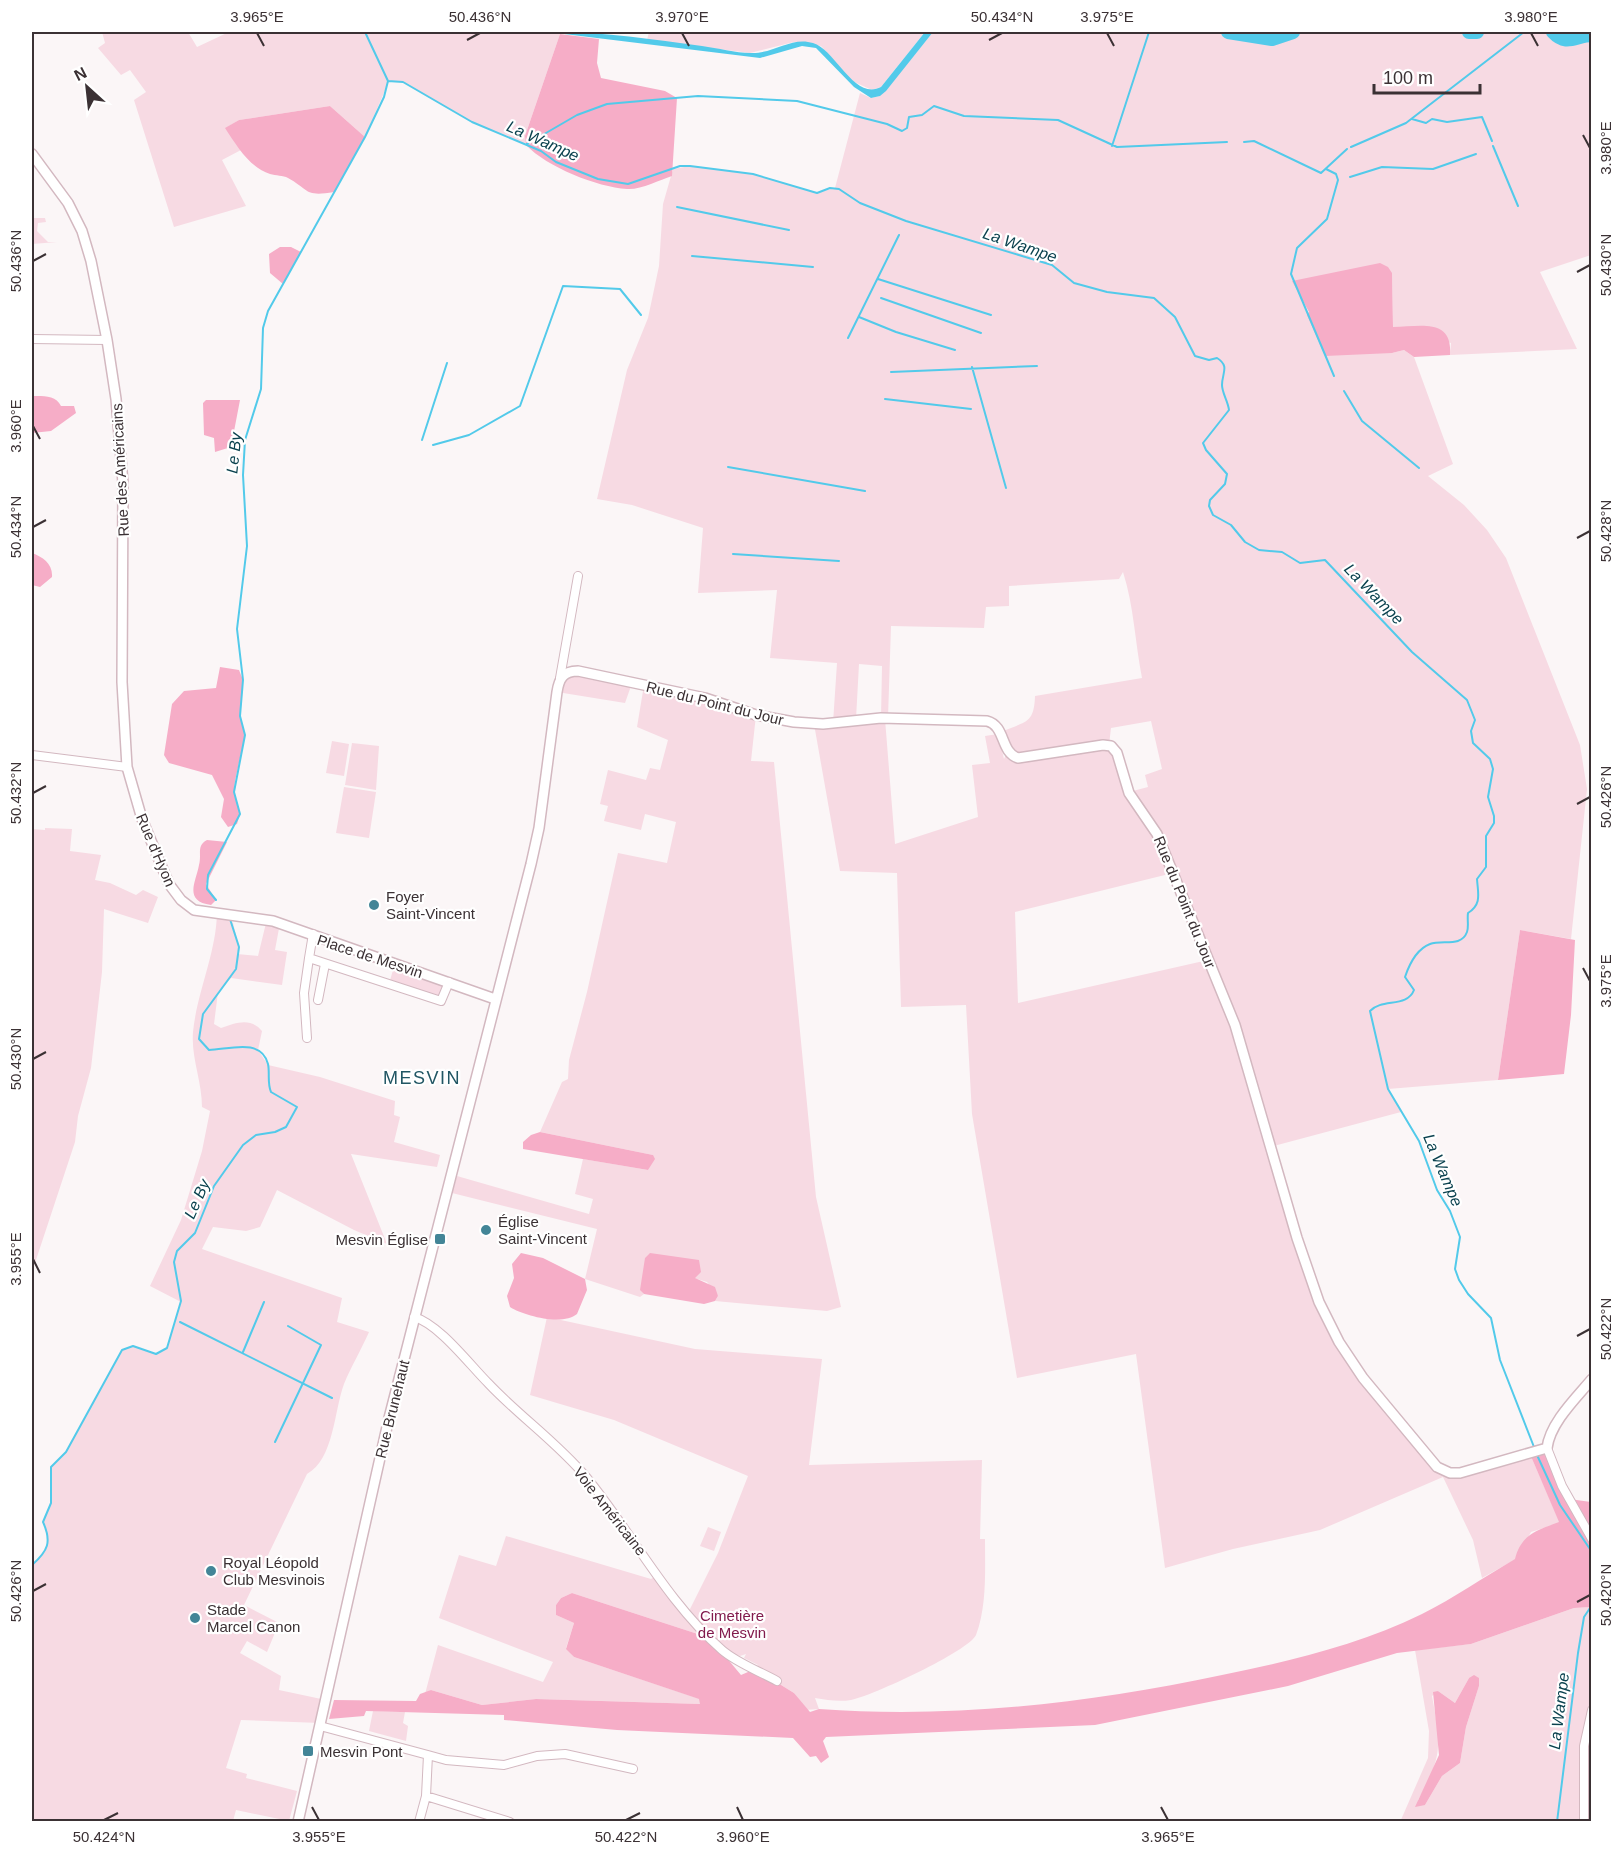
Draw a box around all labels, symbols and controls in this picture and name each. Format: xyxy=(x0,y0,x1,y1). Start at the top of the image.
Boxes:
text: 3.965°E xyxy=(230,8,284,25)
text: 50.436°N xyxy=(449,8,511,25)
text: 3.970°E xyxy=(655,8,709,25)
text: 50.434°N xyxy=(971,8,1033,25)
text: 3.975°E xyxy=(1080,8,1134,25)
text: 3.980°E xyxy=(1504,8,1558,25)
north arrow xyxy=(57,57,117,117)
scale bar xyxy=(1374,57,1480,95)
text: N xyxy=(71,64,89,84)
text: 100 m xyxy=(1383,68,1433,88)
water label: La Wampe xyxy=(504,118,582,164)
text: 3.980°E xyxy=(1597,121,1614,175)
water label: La Wampe xyxy=(981,224,1059,266)
text: 50.436°N xyxy=(7,230,24,292)
text: 50.430°N xyxy=(1597,234,1614,296)
text: 3.960°E xyxy=(7,399,24,453)
street label: Rue des Américains xyxy=(108,403,132,537)
water label: Le By xyxy=(223,431,245,474)
text: 50.434°N xyxy=(7,496,24,558)
text: 50.428°N xyxy=(1597,500,1614,562)
water label: La Wampe xyxy=(1341,560,1407,628)
street label: Rue du Point du Jour xyxy=(645,678,785,728)
text: 50.432°N xyxy=(7,762,24,824)
text: 50.426°N xyxy=(1597,766,1614,828)
street label: Rue d'Hyon xyxy=(133,811,179,889)
street label: Rue du Point du Jour xyxy=(1151,833,1219,971)
place label: Foyer Saint-Vincent xyxy=(386,888,476,922)
marker: Foyer Saint-Vincent xyxy=(367,898,381,912)
street label: Place de Mesvin xyxy=(315,931,425,981)
text: 3.975°E xyxy=(1597,954,1614,1008)
text: 50.430°N xyxy=(7,1028,24,1090)
district label: MESVIN xyxy=(383,1068,461,1088)
water label: La Wampe xyxy=(1420,1131,1466,1209)
water label: Le By xyxy=(181,1176,213,1221)
place label: Église Saint-Vincent xyxy=(498,1213,588,1247)
marker: Église Saint-Vincent xyxy=(479,1223,493,1237)
place label: Mesvin Église xyxy=(335,1231,428,1248)
text: 3.955°E xyxy=(7,1232,24,1286)
marker: Mesvin Église xyxy=(433,1232,447,1246)
text: 50.422°N xyxy=(1597,1298,1614,1360)
street label: Rue Brunehaut xyxy=(372,1357,413,1460)
street label: Voie Américaine xyxy=(570,1463,650,1559)
place label: Royal Léopold Club Mesvinois xyxy=(223,1554,325,1588)
text: 50.426°N xyxy=(7,1560,24,1622)
marker: Royal Léopold Club Mesvinois xyxy=(204,1564,218,1578)
text: 50.420°N xyxy=(1597,1564,1614,1626)
place label: Stade Marcel Canon xyxy=(207,1601,300,1635)
park label: Cimetière de Mesvin xyxy=(698,1607,766,1641)
marker: Stade Marcel Canon xyxy=(188,1611,202,1625)
water label: La Wampe xyxy=(1546,1672,1572,1750)
place label: Mesvin Pont xyxy=(320,1743,403,1760)
marker: Mesvin Pont xyxy=(301,1744,315,1758)
text: 50.424°N xyxy=(73,1828,135,1845)
text: 3.955°E xyxy=(292,1828,346,1845)
text: 50.422°N xyxy=(595,1828,657,1845)
text: 3.960°E xyxy=(716,1828,770,1845)
text: 3.965°E xyxy=(1141,1828,1195,1845)

